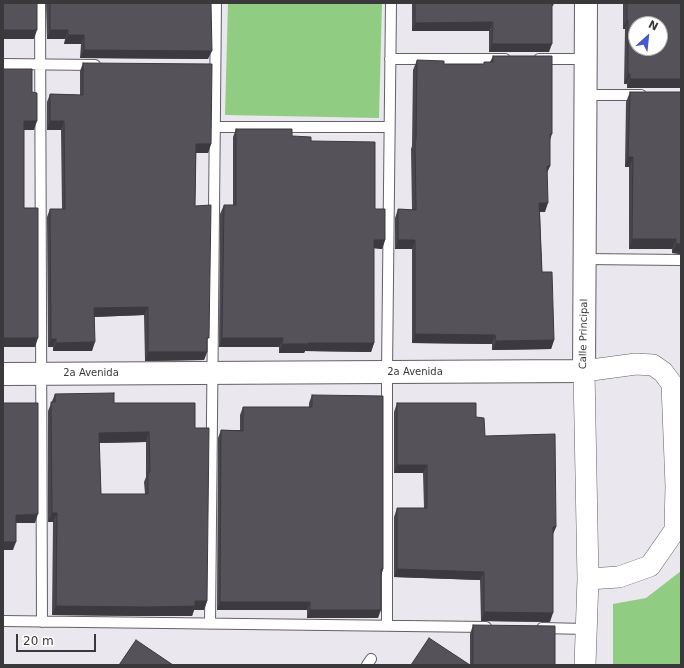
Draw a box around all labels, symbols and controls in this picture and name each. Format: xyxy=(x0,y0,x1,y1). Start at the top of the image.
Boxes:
north arrow xyxy=(628,16,668,56)
text: N xyxy=(646,18,660,34)
street label: Calle Principal xyxy=(577,299,591,369)
street label: 2a Avenida xyxy=(387,366,443,378)
street label: 2a Avenida xyxy=(63,367,119,379)
scale bar xyxy=(18,626,98,652)
text: 20 m xyxy=(23,634,54,648)

